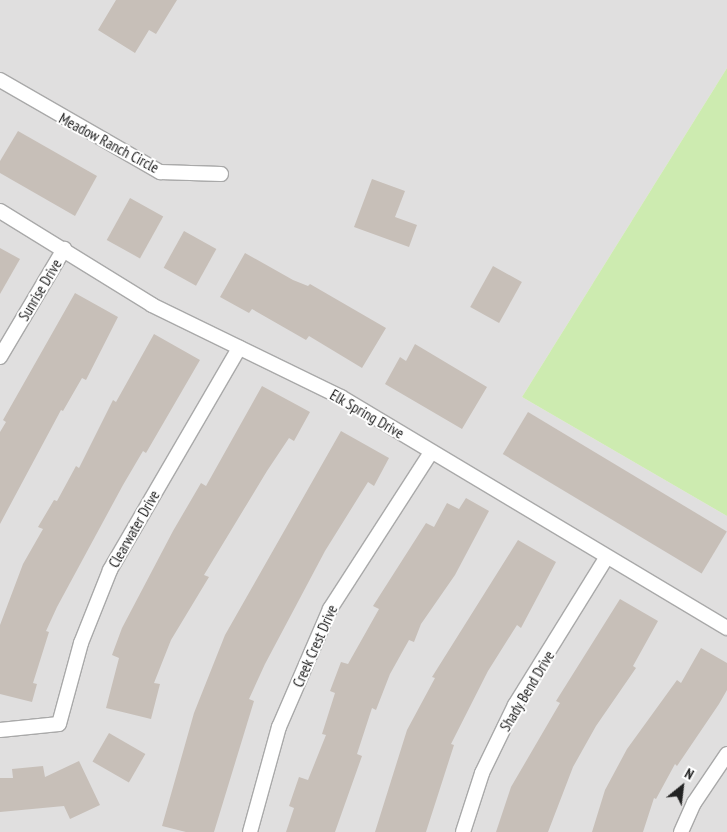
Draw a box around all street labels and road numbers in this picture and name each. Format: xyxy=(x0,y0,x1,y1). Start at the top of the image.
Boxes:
street label: Meadow Ranch Circle xyxy=(56,109,162,177)
street label: Sunrise Drive xyxy=(15,256,65,324)
street label: Elk Spring Drive xyxy=(327,386,407,442)
street label: Clearwater Drive xyxy=(105,487,163,571)
street label: Creek Crest Drive xyxy=(289,602,341,690)
street label: Shady Bend Drive xyxy=(496,647,558,735)

